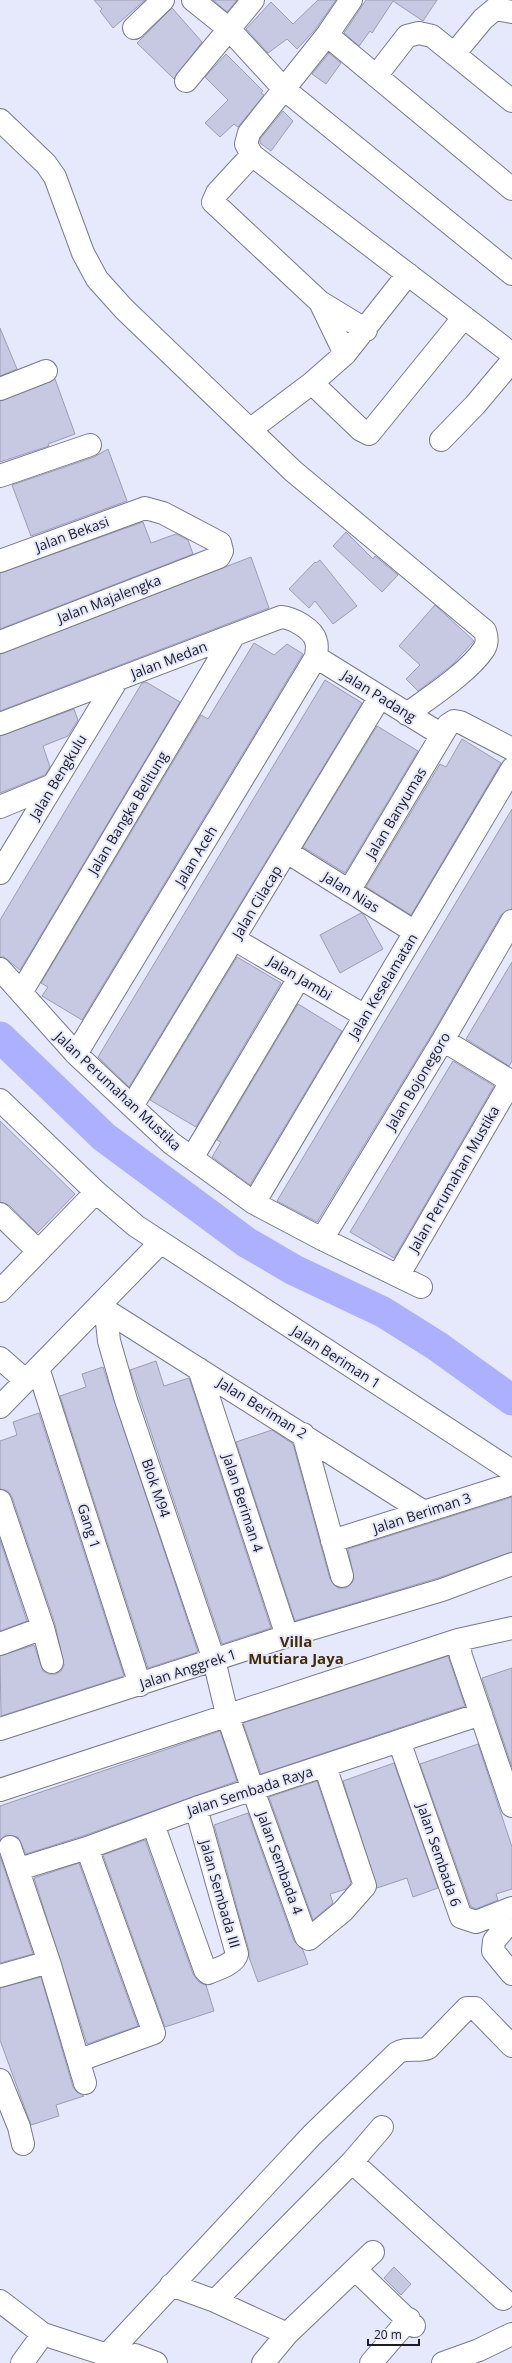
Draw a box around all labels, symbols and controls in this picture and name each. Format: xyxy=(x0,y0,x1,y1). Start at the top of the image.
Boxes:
street label: Jalan Bekasi xyxy=(30,511,111,556)
street label: Jalan Majalengka xyxy=(52,570,163,628)
street label: Jalan Medan xyxy=(126,636,210,684)
street label: Jalan Padang xyxy=(337,664,420,726)
street label: Jalan Bengkulu xyxy=(24,731,90,825)
street label: Jalan Bangka Belitung xyxy=(82,747,172,880)
street label: Jalan Banyumas xyxy=(360,763,431,864)
street label: Jalan Aceh xyxy=(169,822,221,891)
street label: Jalan Cilacap xyxy=(226,862,286,943)
street label: Jalan Nias xyxy=(318,866,384,917)
street label: Jalan Keselamatan xyxy=(343,930,421,1044)
street label: Jalan Jambi xyxy=(263,950,336,1004)
street label: Jalan Perumahan Mustika xyxy=(50,1026,186,1154)
street label: Jalan Bojonegoro xyxy=(380,1028,454,1135)
street label: Jalan Perumahan Mustika xyxy=(403,1102,503,1257)
street label: Jalan Beriman 1 xyxy=(287,1320,384,1392)
street label: Jalan Beriman 2 xyxy=(212,1371,311,1443)
street label: Jalan Beriman 4 xyxy=(218,1449,268,1554)
street label: Blok M94 xyxy=(138,1456,175,1520)
street label: Jalan Beriman 3 xyxy=(368,1488,473,1538)
street label: Gang 1 xyxy=(73,1501,106,1551)
district label: Villa Mutiara Jaya xyxy=(248,1631,344,1668)
street label: Jalan Anggrek 1 xyxy=(135,1644,238,1694)
street label: Jalan Sembada Raya xyxy=(183,1761,315,1820)
street label: Jalan Sembada 6 xyxy=(412,1799,466,1909)
street label: Jalan Sembada 4 xyxy=(252,1807,308,1917)
street label: Jalan Sembada III xyxy=(195,1836,245,1950)
scale bar xyxy=(368,2321,419,2347)
text: 20 m xyxy=(374,2326,402,2343)

